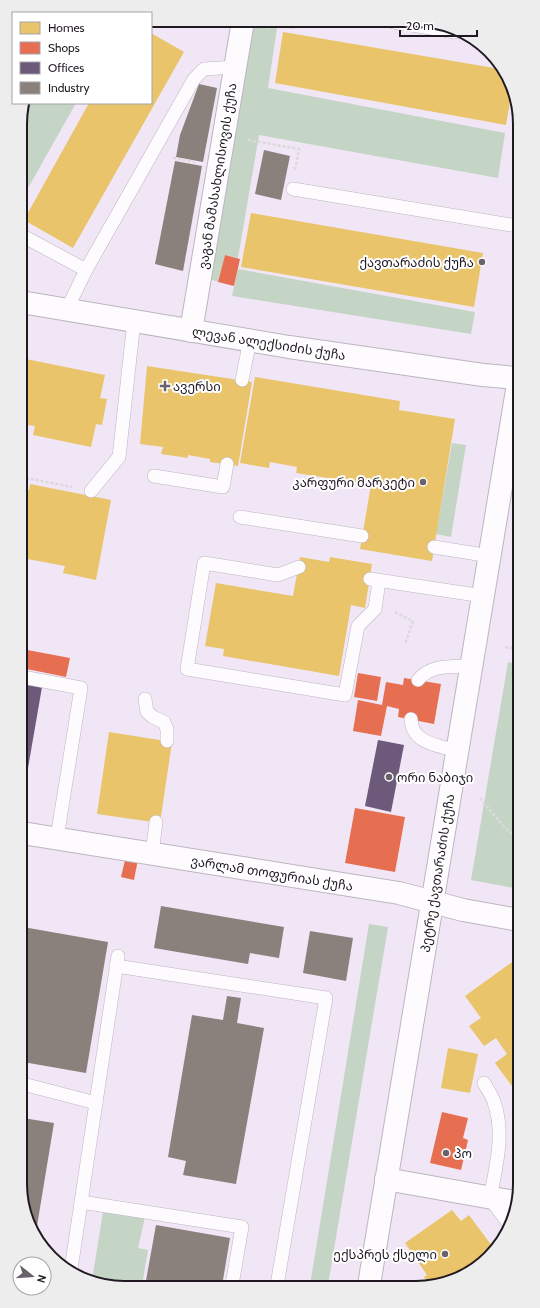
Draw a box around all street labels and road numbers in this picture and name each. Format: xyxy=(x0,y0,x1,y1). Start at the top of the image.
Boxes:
street label: ვაგან მამასახლისოვის ქუჩა xyxy=(194,82,241,270)
street label: ლევან ალექსიძის ქუჩა xyxy=(191,323,347,364)
street label: პეტრე ქავთარაძის ქუჩა xyxy=(417,793,457,953)
street label: ვარლამ თოფურიას ქუჩა xyxy=(190,852,354,895)

